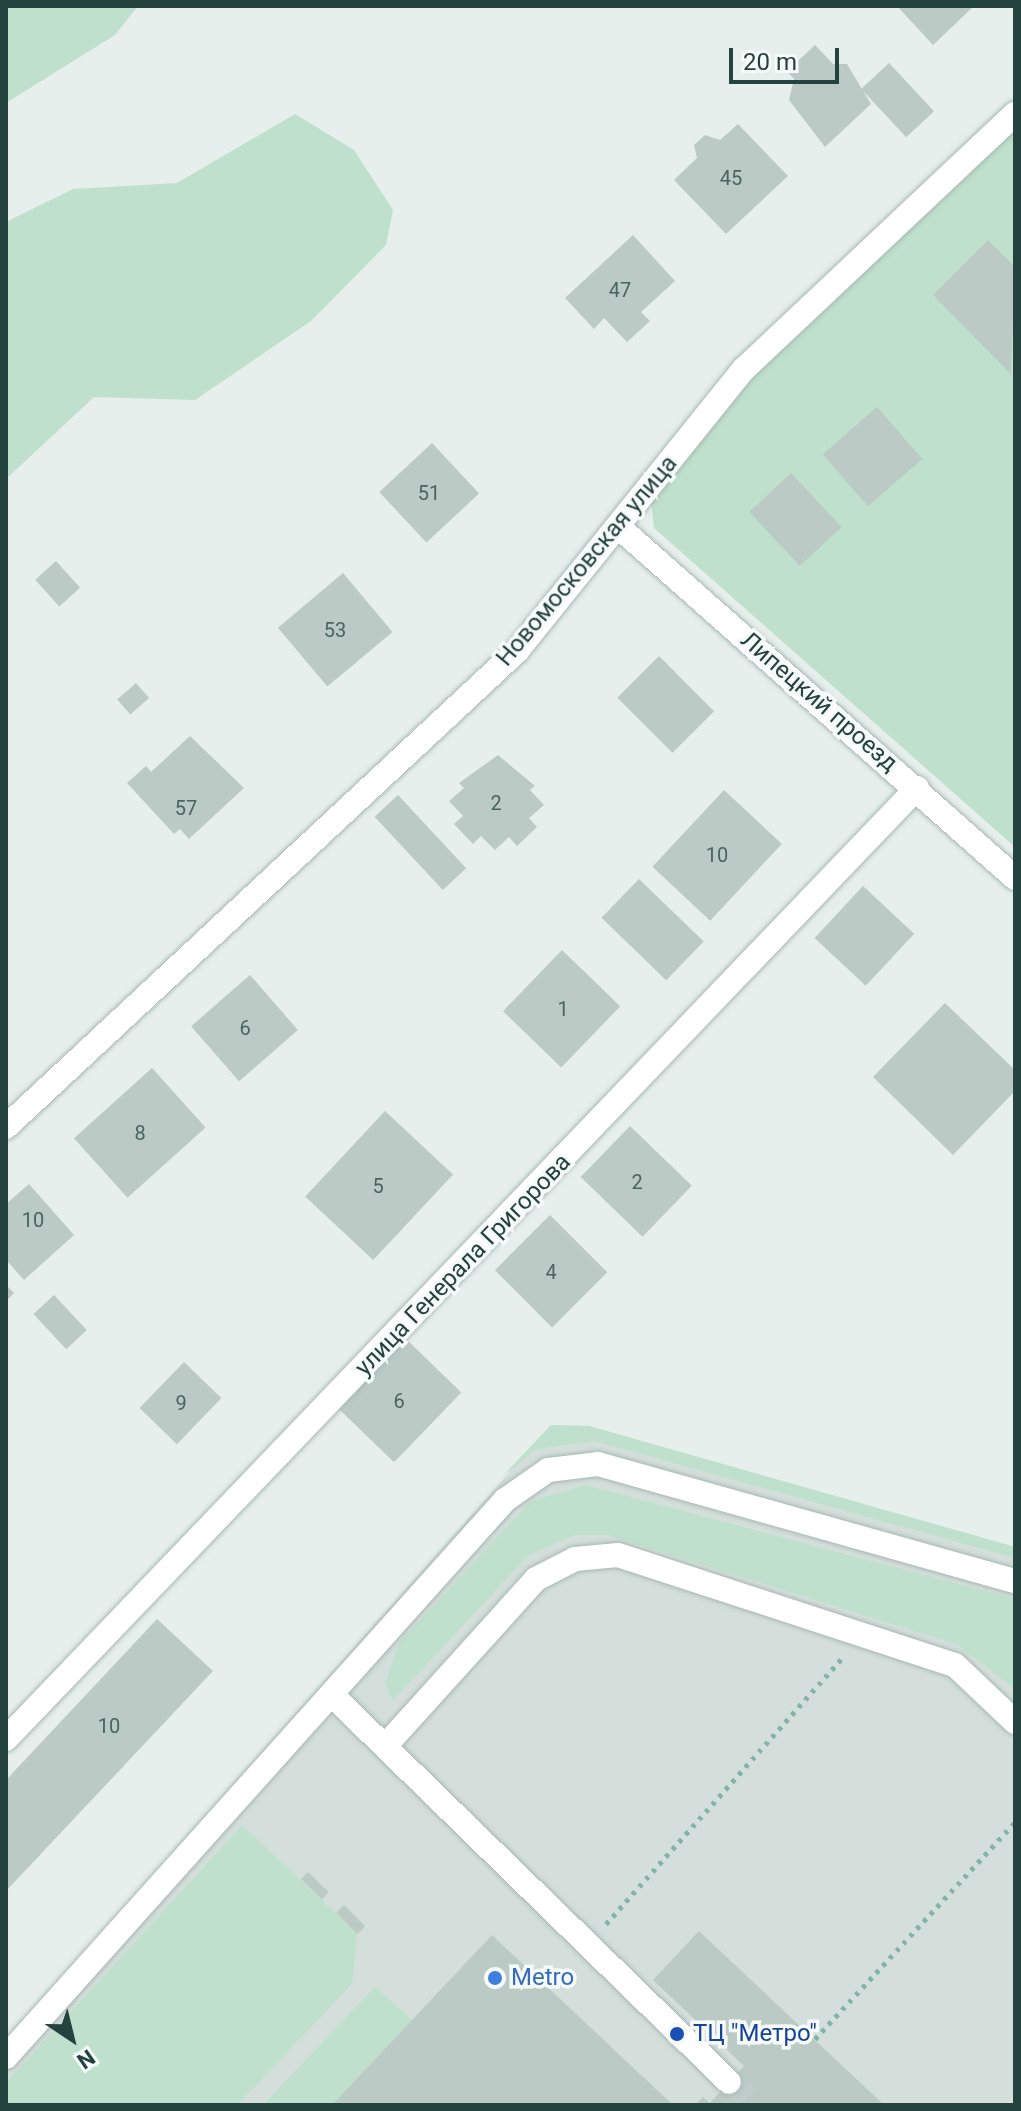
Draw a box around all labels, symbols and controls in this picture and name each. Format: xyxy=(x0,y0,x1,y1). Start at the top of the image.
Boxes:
scale bar xyxy=(733,32,843,82)
text: 20 m xyxy=(743,48,797,76)
house number: 45 xyxy=(720,166,742,190)
house number: 47 xyxy=(609,278,631,302)
street label: Новомосковская улица xyxy=(490,450,684,672)
house number: 51 xyxy=(418,481,440,505)
house number: 53 xyxy=(324,618,346,642)
street label: Липецкий проезд xyxy=(735,626,903,778)
house number: 2 xyxy=(490,791,502,815)
house number: 57 xyxy=(175,796,197,820)
house number: 10 xyxy=(706,843,728,867)
house number: 1 xyxy=(557,997,569,1021)
house number: 6 xyxy=(239,1016,251,1040)
house number: 8 xyxy=(134,1121,146,1145)
street label: улица Генерала Григорова xyxy=(349,1148,577,1382)
house number: 2 xyxy=(631,1170,643,1194)
house number: 5 xyxy=(372,1174,384,1198)
house number: 10 xyxy=(22,1208,44,1232)
house number: 4 xyxy=(545,1260,557,1284)
house number: 6 xyxy=(393,1389,405,1413)
house number: 9 xyxy=(175,1391,187,1415)
house number: 10 xyxy=(98,1714,120,1738)
place label: Metro xyxy=(511,1964,574,1992)
marker: Metro xyxy=(486,1969,504,1987)
north arrow xyxy=(32,1999,112,2079)
place label: ТЦ "Метро" xyxy=(693,2020,817,2048)
marker: ТЦ "Метро" xyxy=(668,2025,686,2043)
text: N xyxy=(73,2044,100,2074)

